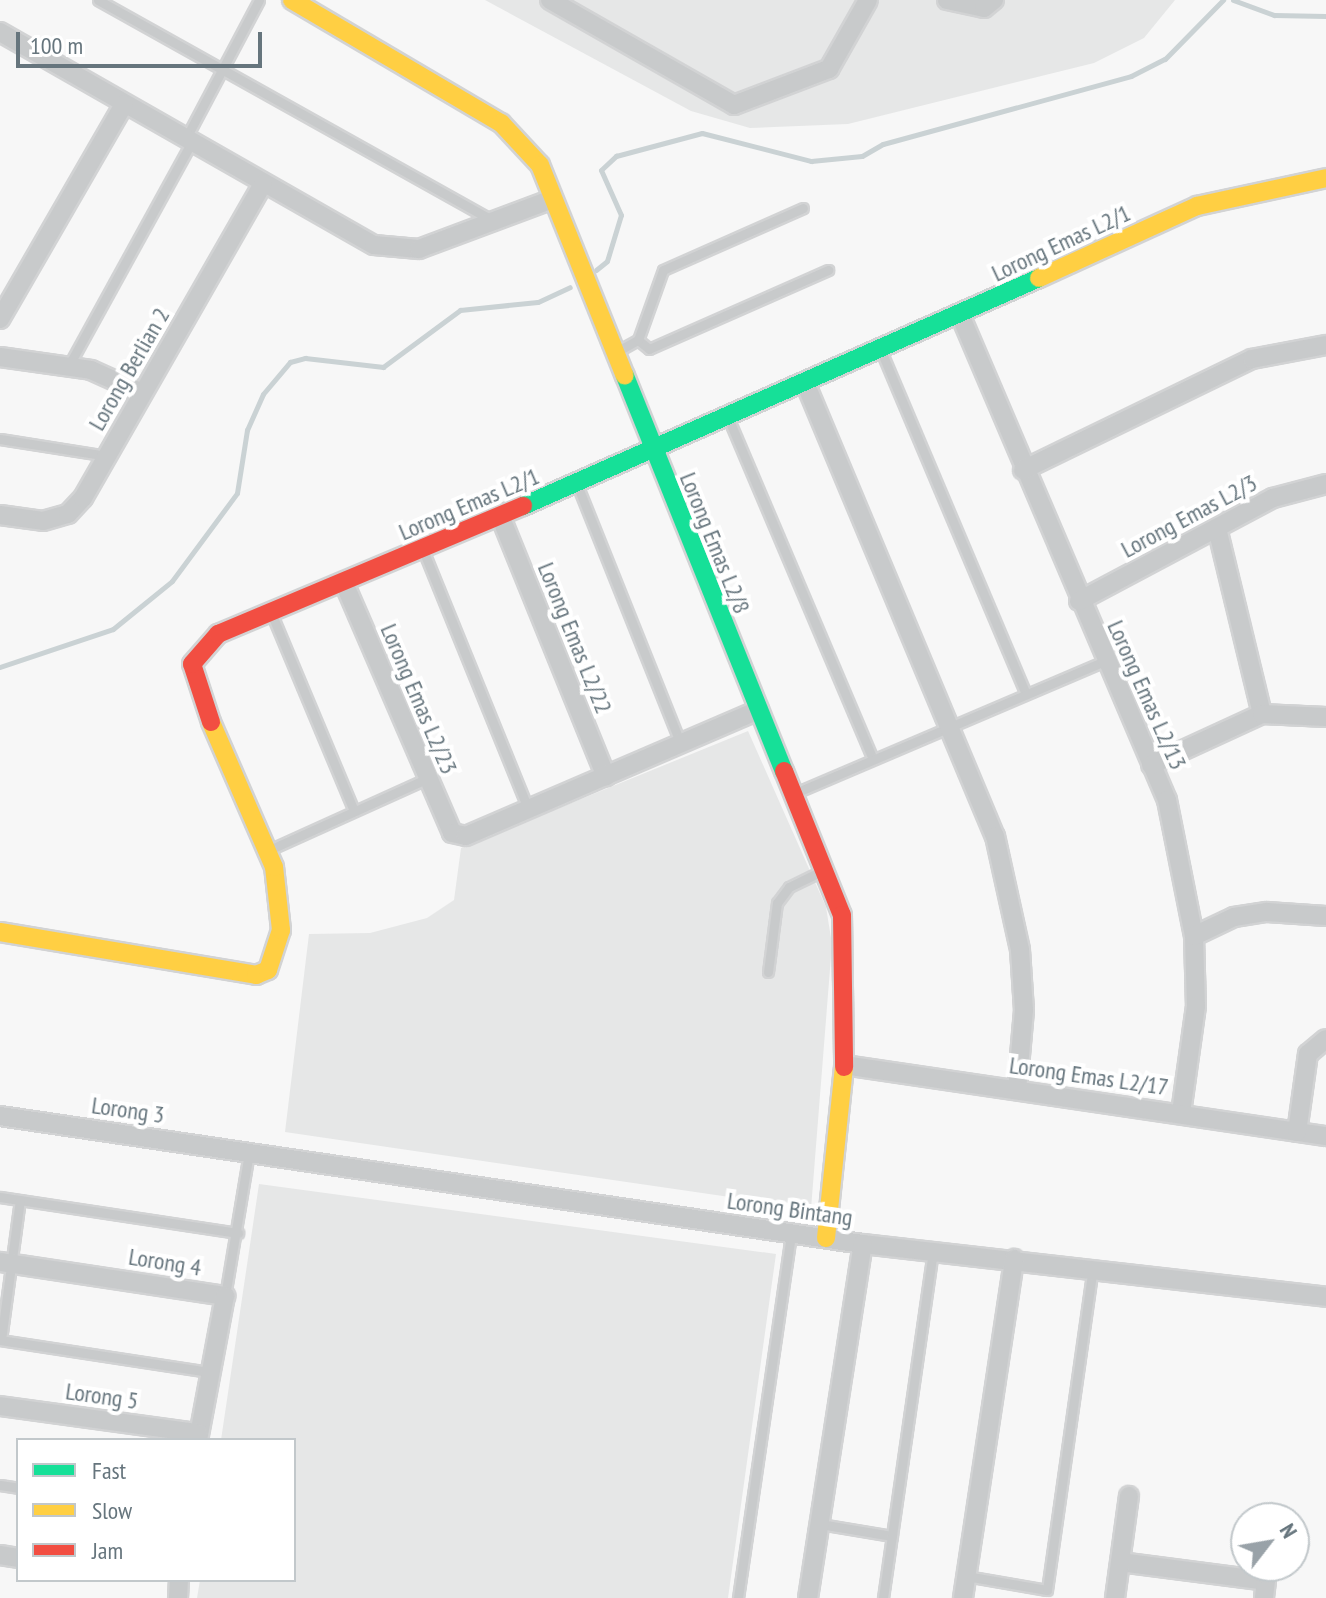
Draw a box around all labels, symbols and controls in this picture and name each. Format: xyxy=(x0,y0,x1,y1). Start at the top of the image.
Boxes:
scale bar xyxy=(20,16,266,66)
text: 100 m xyxy=(30,30,83,61)
street label: Lorong Emas L2/1 xyxy=(987,198,1135,288)
street label: Lorong Berlian 2 xyxy=(82,303,176,435)
street label: Lorong Emas L2/1 xyxy=(395,462,543,546)
street label: Lorong Emas L2/8 xyxy=(674,468,756,618)
street label: Lorong Emas L2/3 xyxy=(1116,468,1262,564)
street label: Lorong Emas L2/22 xyxy=(532,558,618,718)
street label: Lorong Emas L2/13 xyxy=(1101,616,1193,774)
street label: Lorong Emas L2/23 xyxy=(374,620,464,778)
street label: Lorong Emas L2/17 xyxy=(1008,1051,1170,1101)
street label: Lorong 3 xyxy=(90,1091,166,1129)
street label: Lorong Bintang xyxy=(725,1186,855,1232)
street label: Lorong 4 xyxy=(127,1242,203,1282)
street label: Lorong 5 xyxy=(64,1377,140,1415)
legend xyxy=(16,1438,296,1582)
text: Fast xyxy=(92,1455,126,1486)
text: Slow xyxy=(92,1495,132,1526)
north arrow xyxy=(1230,1502,1310,1582)
text: N xyxy=(1274,1518,1304,1543)
text: Jam xyxy=(92,1535,123,1566)

